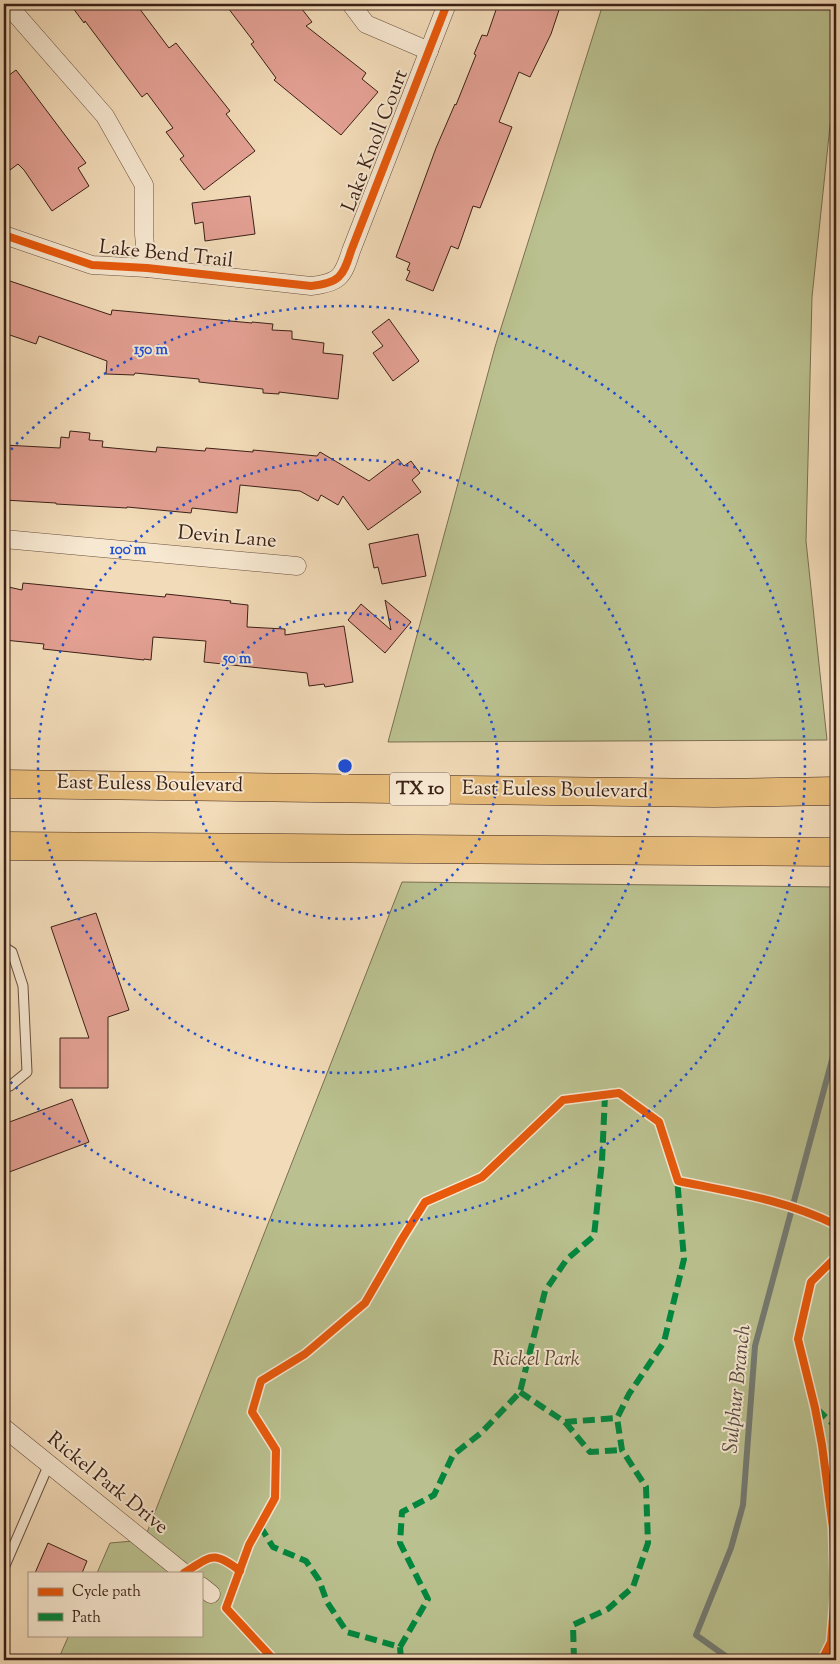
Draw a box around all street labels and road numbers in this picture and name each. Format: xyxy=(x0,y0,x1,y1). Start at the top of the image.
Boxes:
street label: Lake Knoll Court xyxy=(336,66,416,216)
street label: Lake Bend Trail xyxy=(97,234,235,277)
street label: Devin Lane xyxy=(176,519,278,557)
street label: East Euless Boulevard xyxy=(57,769,243,801)
road number: TX 10 xyxy=(390,772,450,806)
street label: East Euless Boulevard xyxy=(462,775,648,807)
street label: Rickel Park Drive xyxy=(40,1426,174,1542)

